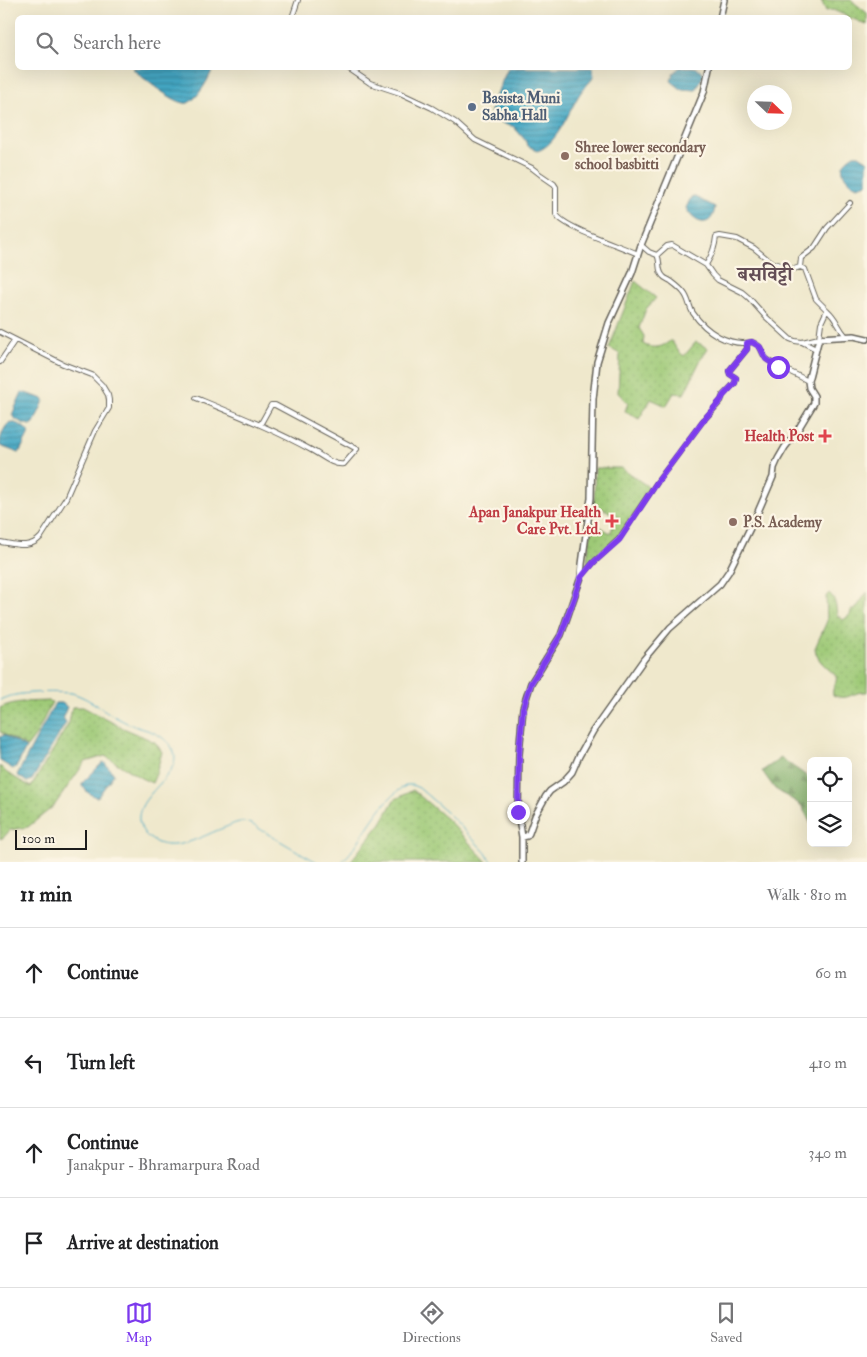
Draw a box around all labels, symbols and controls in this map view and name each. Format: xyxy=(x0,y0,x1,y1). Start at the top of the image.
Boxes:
search box xyxy=(15,15,852,70)
icon: search xyxy=(33,29,61,57)
text: Search here xyxy=(73,31,161,55)
north arrow xyxy=(747,85,792,130)
place label: Basista Muni Sabha Hall xyxy=(482,89,560,125)
marker: Basista Muni Sabha Hall xyxy=(466,101,478,113)
place label: Shree lower secondary school basbitti xyxy=(575,138,707,174)
marker: Shree lower secondary school basbitti xyxy=(559,150,571,162)
district label: बसविट्टी xyxy=(735,262,794,287)
route start xyxy=(767,356,790,379)
place label: Health Post xyxy=(744,427,814,446)
marker: Health Post xyxy=(818,429,832,443)
place label: Apan Janakpur Health Care Pvt. Ltd. xyxy=(468,503,601,539)
place label: P.S. Academy xyxy=(743,513,823,533)
marker: Apan Janakpur Health Care Pvt. Ltd. xyxy=(605,514,619,528)
marker: P.S. Academy xyxy=(727,516,739,528)
map controls xyxy=(807,757,852,847)
button: locate xyxy=(807,757,852,802)
route end xyxy=(507,801,530,824)
button: layers xyxy=(807,802,852,847)
scale bar xyxy=(15,827,88,850)
text: 100 m xyxy=(22,830,55,847)
text: 11 min xyxy=(20,881,72,908)
text: Walk · 810 m xyxy=(767,885,847,905)
icon: ahead xyxy=(20,959,48,987)
text: Continue xyxy=(67,961,138,985)
text: 60 m xyxy=(815,963,847,983)
icon: left xyxy=(20,1049,48,1077)
text: Turn left xyxy=(67,1051,135,1075)
text: 410 m xyxy=(809,1053,847,1073)
text: Continue xyxy=(67,1131,138,1155)
icon: ahead xyxy=(20,1139,48,1167)
text: 340 m xyxy=(808,1143,847,1163)
text: Janakpur - Bhramarpura Road xyxy=(67,1155,260,1175)
icon: arrive xyxy=(20,1229,48,1257)
text: Arrive at destination xyxy=(67,1231,219,1255)
tab: Map xyxy=(125,1299,153,1346)
tab: Directions xyxy=(402,1299,461,1346)
tab: Saved xyxy=(710,1299,742,1346)

